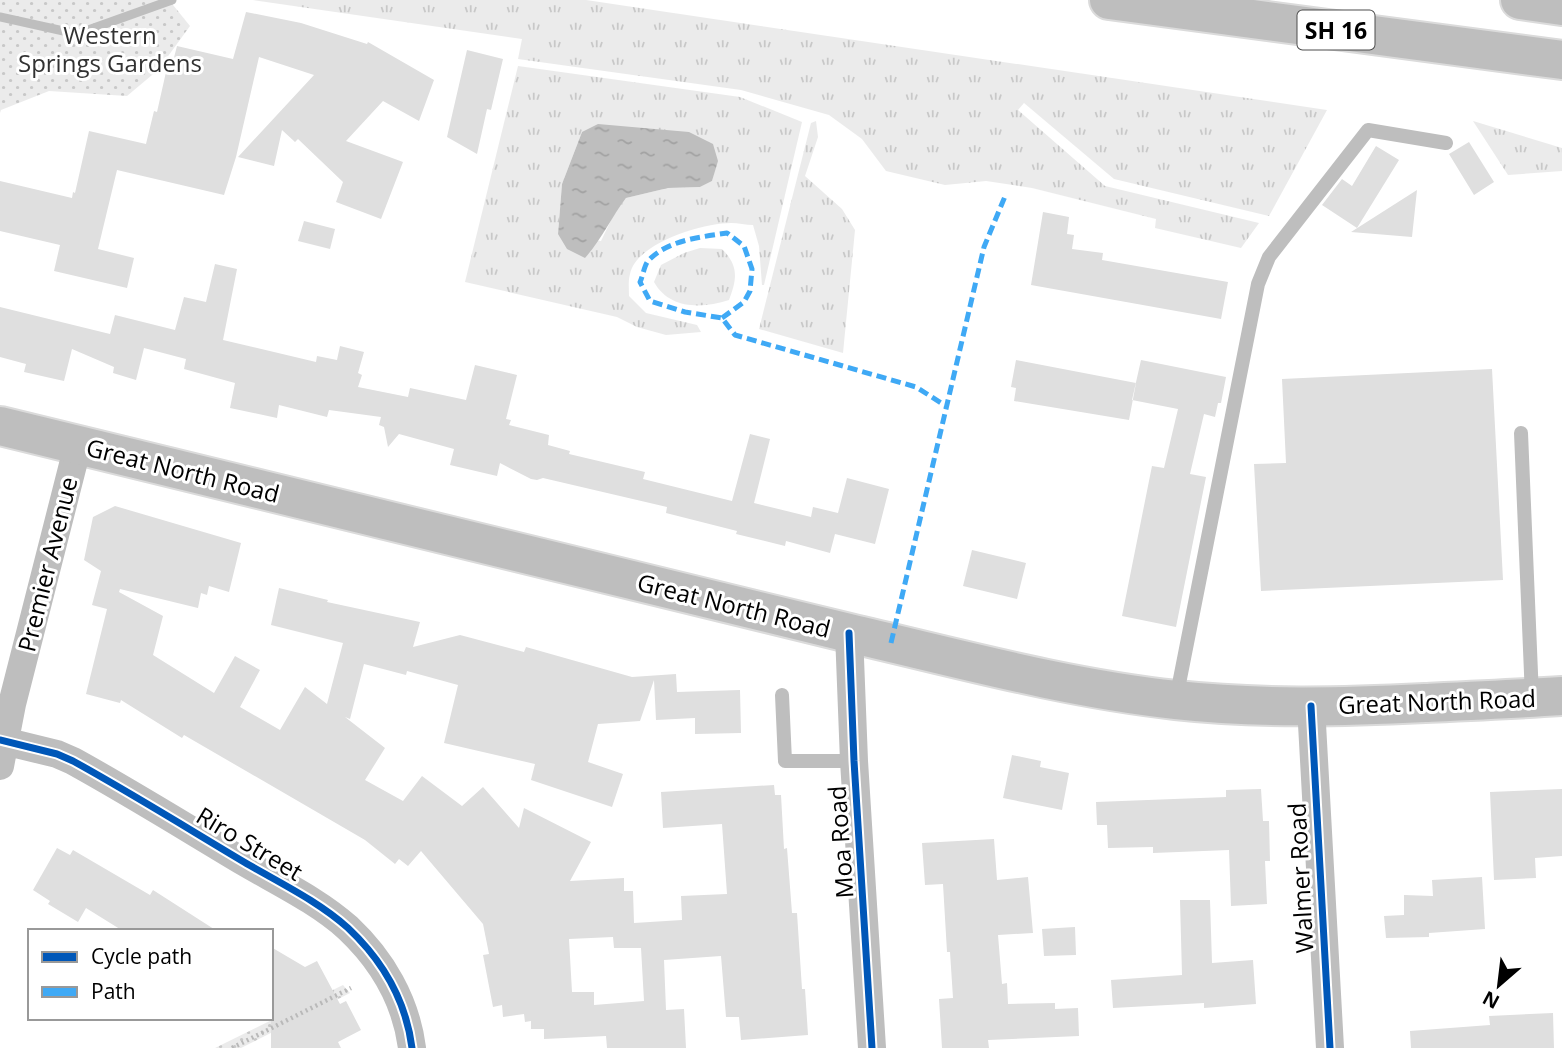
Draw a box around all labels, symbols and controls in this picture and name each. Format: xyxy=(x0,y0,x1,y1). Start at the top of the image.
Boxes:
road number: SH 16 xyxy=(1298,10,1374,50)
park label: Western Springs Gardens xyxy=(18,18,202,79)
street label: Great North Road xyxy=(83,430,283,510)
street label: Premier Avenue xyxy=(9,473,85,655)
street label: Great North Road xyxy=(634,565,834,645)
street label: Great North Road xyxy=(1338,681,1536,721)
street label: Moa Road xyxy=(820,785,860,899)
street label: Riro Street xyxy=(191,798,309,888)
street label: Walmer Road xyxy=(1280,802,1320,954)
legend xyxy=(28,929,273,1020)
text: Cycle path xyxy=(91,942,192,970)
north arrow xyxy=(1464,950,1534,1020)
text: Path xyxy=(91,977,136,1005)
text: N xyxy=(1478,985,1504,1015)

